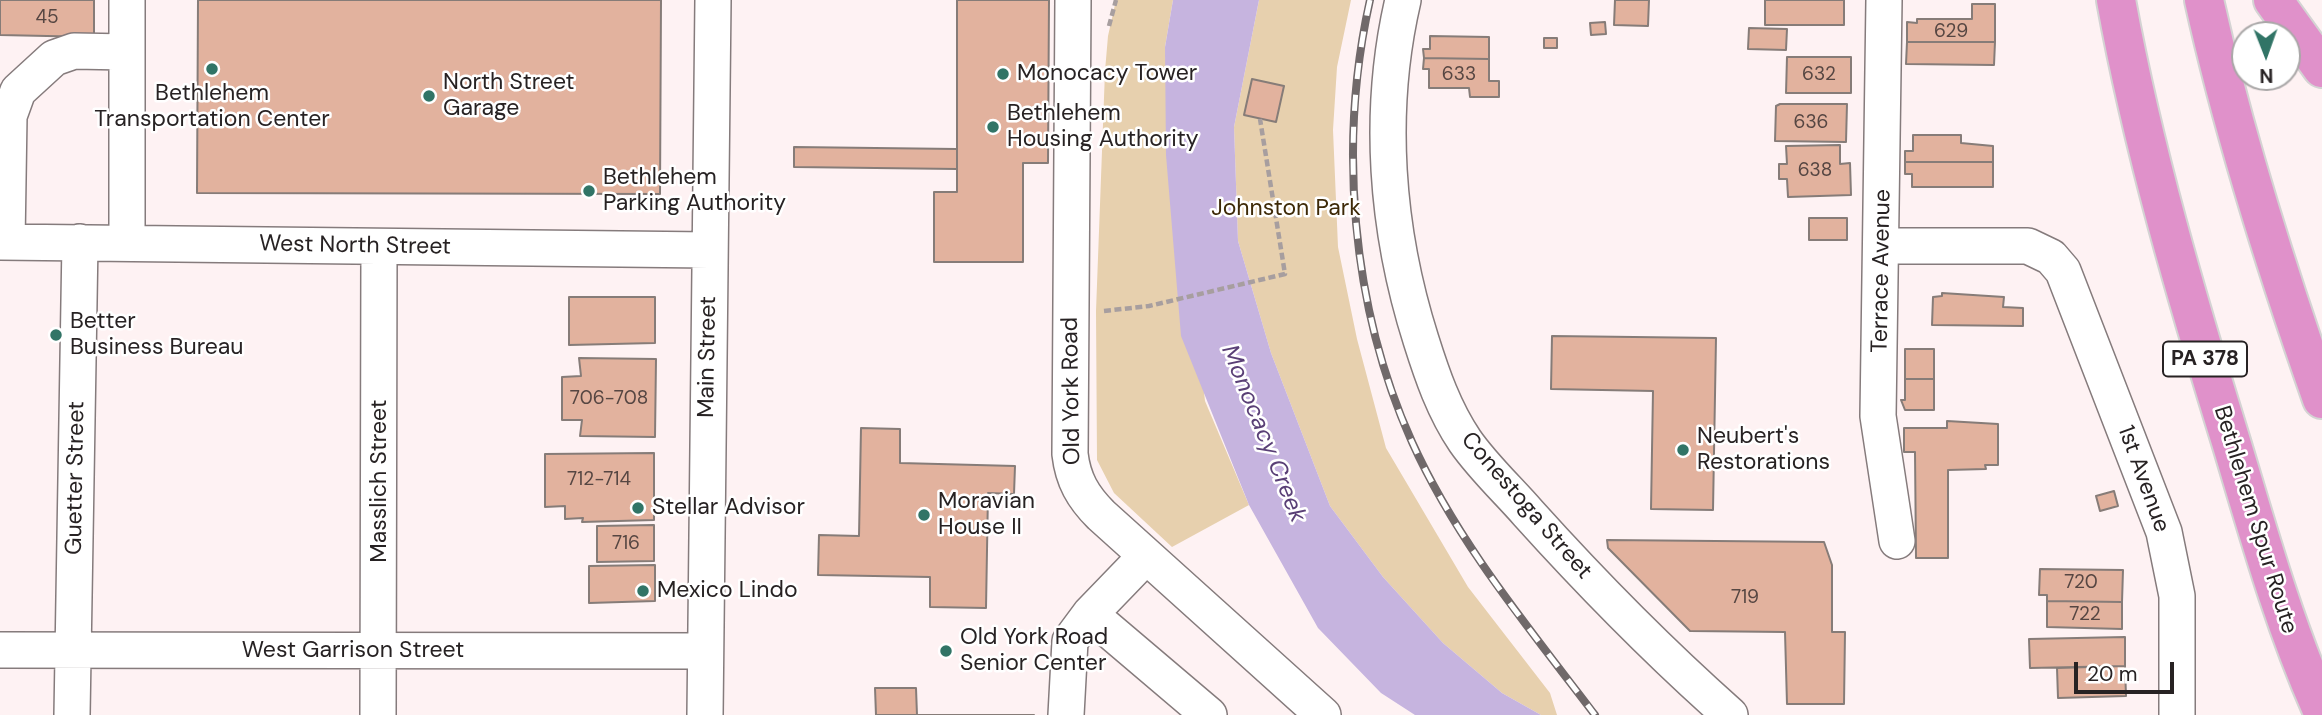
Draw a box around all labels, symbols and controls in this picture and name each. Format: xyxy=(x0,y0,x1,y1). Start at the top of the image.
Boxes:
house number: 45 xyxy=(35,7,59,29)
house number: 629 xyxy=(1934,21,1968,43)
north arrow xyxy=(2231,21,2301,91)
place label: Monocacy Tower xyxy=(1017,60,1197,88)
marker: Bethlehem Transportation Center xyxy=(204,61,220,77)
text: N xyxy=(2259,63,2273,88)
house number: 633 xyxy=(1442,64,1476,86)
house number: 632 xyxy=(1802,64,1836,86)
marker: Monocacy Tower xyxy=(995,66,1011,82)
place label: North Street Garage xyxy=(443,69,575,123)
place label: Bethlehem Transportation Center xyxy=(94,80,330,134)
marker: North Street Garage xyxy=(421,88,437,104)
place label: Bethlehem Housing Authority xyxy=(1007,100,1199,154)
house number: 636 xyxy=(1793,112,1829,134)
marker: Bethlehem Housing Authority xyxy=(985,119,1001,135)
house number: 638 xyxy=(1798,160,1832,182)
place label: Bethlehem Parking Authority xyxy=(603,164,786,218)
marker: Bethlehem Parking Authority xyxy=(581,183,597,199)
street label: Terrace Avenue xyxy=(1867,189,1897,353)
park label: Johnston Park xyxy=(1211,195,1361,223)
street label: West North Street xyxy=(259,231,451,261)
street label: Main Street xyxy=(693,296,723,418)
place label: Better Business Bureau xyxy=(70,308,243,362)
street label: Old York Road xyxy=(1057,317,1087,465)
marker: Better Business Bureau xyxy=(48,327,64,343)
water label: Monocacy Creek xyxy=(1214,341,1312,527)
road number: PA 378 xyxy=(2163,342,2247,376)
house number: 706-708 xyxy=(570,388,648,410)
street label: Masslich Street xyxy=(366,399,394,563)
street label: Guetter Street xyxy=(61,401,91,555)
street label: Bethlehem Spur Route xyxy=(2207,403,2303,637)
street label: 1st Avenue xyxy=(2111,422,2175,536)
place label: Neubert's Restorations xyxy=(1697,423,1830,477)
street label: Conestoga Street xyxy=(1455,427,1597,585)
marker: Neubert's Restorations xyxy=(1675,442,1691,458)
house number: 712-714 xyxy=(567,469,631,491)
place label: Moravian House II xyxy=(938,488,1035,542)
place label: Stellar Advisor xyxy=(652,494,805,522)
marker: Stellar Advisor xyxy=(630,500,646,516)
marker: Moravian House II xyxy=(916,507,932,523)
house number: 716 xyxy=(612,533,640,555)
house number: 720 xyxy=(2064,572,2098,594)
place label: Mexico Lindo xyxy=(657,577,798,605)
marker: Mexico Lindo xyxy=(635,583,651,599)
house number: 719 xyxy=(1731,587,1759,609)
house number: 722 xyxy=(2069,604,2101,626)
place label: Old York Road Senior Center xyxy=(960,624,1108,678)
street label: West Garrison Street xyxy=(242,637,464,665)
marker: Old York Road Senior Center xyxy=(938,643,954,659)
scale bar xyxy=(2077,648,2177,692)
text: 20 m xyxy=(2087,660,2138,688)

